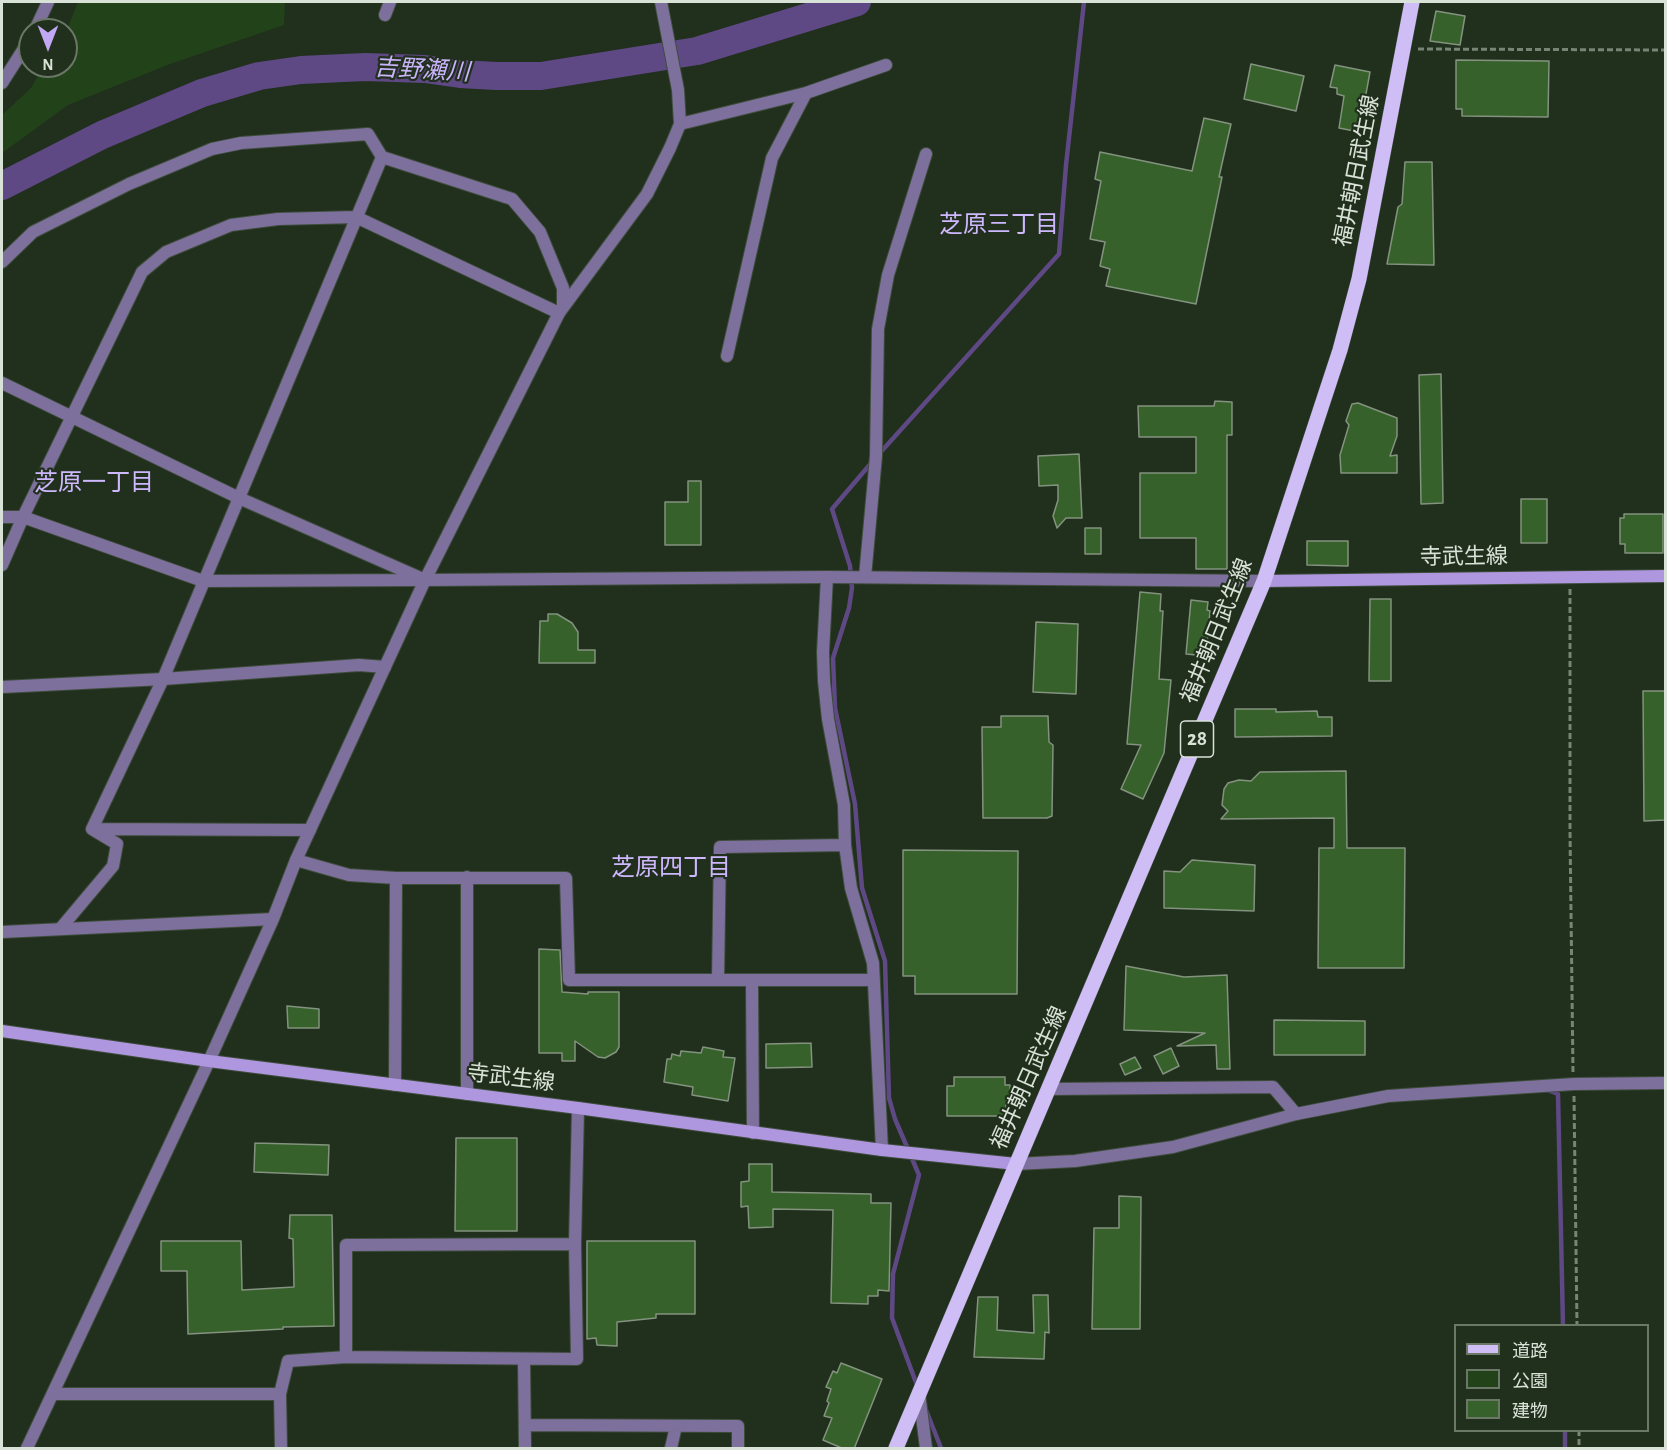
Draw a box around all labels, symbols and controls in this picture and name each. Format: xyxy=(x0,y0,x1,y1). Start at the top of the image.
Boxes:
north arrow xyxy=(18,18,78,78)
water label: 吉野瀬川 xyxy=(373,53,471,87)
text: N xyxy=(42,56,54,72)
street label: 福井朝日武生線 xyxy=(1329,93,1385,249)
district label: 芝原三丁目 xyxy=(939,211,1059,239)
district label: 芝原一丁目 xyxy=(34,469,154,497)
street label: 寺武生線 xyxy=(1420,543,1508,571)
street label: 福井朝日武生線 xyxy=(1176,555,1258,707)
road number: 28 xyxy=(1180,721,1214,757)
district label: 芝原四丁目 xyxy=(611,854,731,882)
street label: 福井朝日武生線 xyxy=(986,1002,1072,1154)
street label: 寺武生線 xyxy=(466,1060,556,1096)
legend xyxy=(1454,1324,1649,1432)
text: 道路 xyxy=(1512,1343,1548,1361)
text: 公園 xyxy=(1512,1373,1548,1391)
text: 建物 xyxy=(1512,1403,1548,1421)

